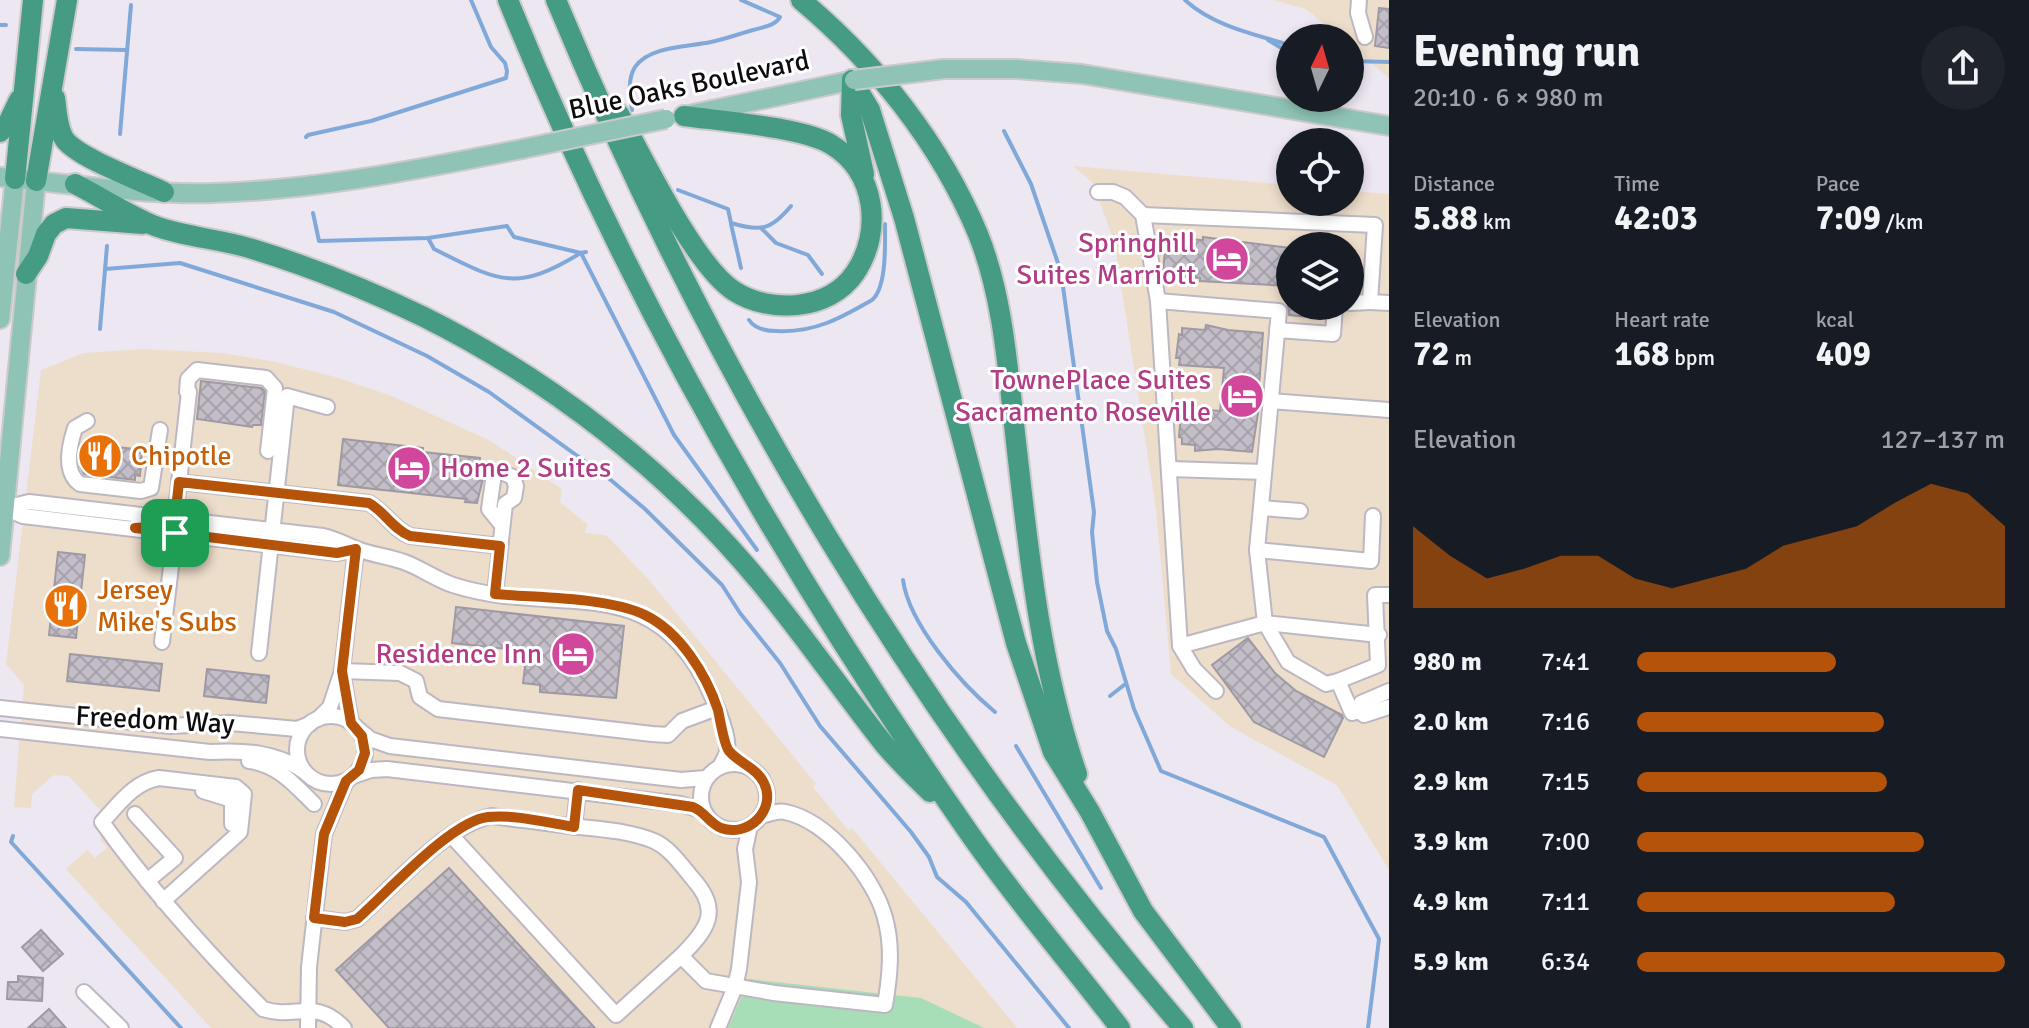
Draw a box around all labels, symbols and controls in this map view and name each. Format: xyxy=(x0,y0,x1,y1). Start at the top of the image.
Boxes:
north arrow xyxy=(1276,24,1364,112)
map controls xyxy=(1276,24,1364,320)
text: Evening run xyxy=(1413,25,1640,79)
button: share xyxy=(1921,26,2005,110)
street label: Blue Oaks Boulevard xyxy=(566,43,812,127)
text: 20:10 · 6 × 980 m xyxy=(1413,82,1604,114)
button: locate xyxy=(1276,128,1364,216)
text: Distance xyxy=(1413,170,1495,197)
text: Time xyxy=(1614,170,1660,197)
text: Pace xyxy=(1816,170,1860,197)
text: 5.88 xyxy=(1413,197,1478,239)
text: 42:03 xyxy=(1614,197,1698,239)
text: 7:09 xyxy=(1816,197,1881,239)
text: km xyxy=(1478,208,1511,235)
text: /km xyxy=(1881,208,1923,235)
place label: Springhill Suites Marriott xyxy=(1016,226,1196,292)
button: layers xyxy=(1276,232,1364,320)
hotel icon: Springhill Suites Marriott xyxy=(1203,235,1251,283)
text: Elevation xyxy=(1413,306,1501,333)
text: Heart rate xyxy=(1614,306,1710,333)
text: kcal xyxy=(1816,306,1854,333)
text: 72 xyxy=(1413,333,1450,375)
text: 168 xyxy=(1614,333,1669,375)
text: 409 xyxy=(1816,333,1871,375)
text: m xyxy=(1450,344,1472,371)
text: bpm xyxy=(1669,344,1715,371)
place label: TownePlace Suites Sacramento Roseville xyxy=(955,363,1211,429)
hotel icon: TownePlace Suites Sacramento Roseville xyxy=(1218,372,1266,420)
text: Elevation xyxy=(1413,424,1517,456)
text: 127–137 m xyxy=(1881,424,2005,456)
restaurant icon: Chipotle xyxy=(76,432,124,480)
place label: Chipotle xyxy=(131,439,232,473)
hotel icon: Home 2 Suites xyxy=(385,444,433,492)
place label: Home 2 Suites xyxy=(440,451,611,485)
pin xyxy=(141,499,209,567)
icon: arrive xyxy=(153,511,197,555)
place label: Jersey Mike's Subs xyxy=(97,573,237,639)
restaurant icon: Jersey Mike's Subs xyxy=(42,582,90,630)
hotel icon: Residence Inn xyxy=(549,630,597,678)
place label: Residence Inn xyxy=(376,637,542,671)
text: 980 m xyxy=(1413,646,1482,678)
text: 7:41 xyxy=(1541,646,1590,678)
street label: Freedom Way xyxy=(75,699,235,741)
text: 2.0 km xyxy=(1413,706,1489,738)
text: 7:16 xyxy=(1541,706,1590,738)
text: 2.9 km xyxy=(1413,766,1489,798)
text: 7:15 xyxy=(1541,766,1590,798)
text: 3.9 km xyxy=(1413,826,1489,858)
text: 7:00 xyxy=(1541,826,1590,858)
text: 4.9 km xyxy=(1413,886,1489,918)
text: 7:11 xyxy=(1541,886,1590,918)
text: 5.9 km xyxy=(1413,946,1489,978)
text: 6:34 xyxy=(1541,946,1590,978)

